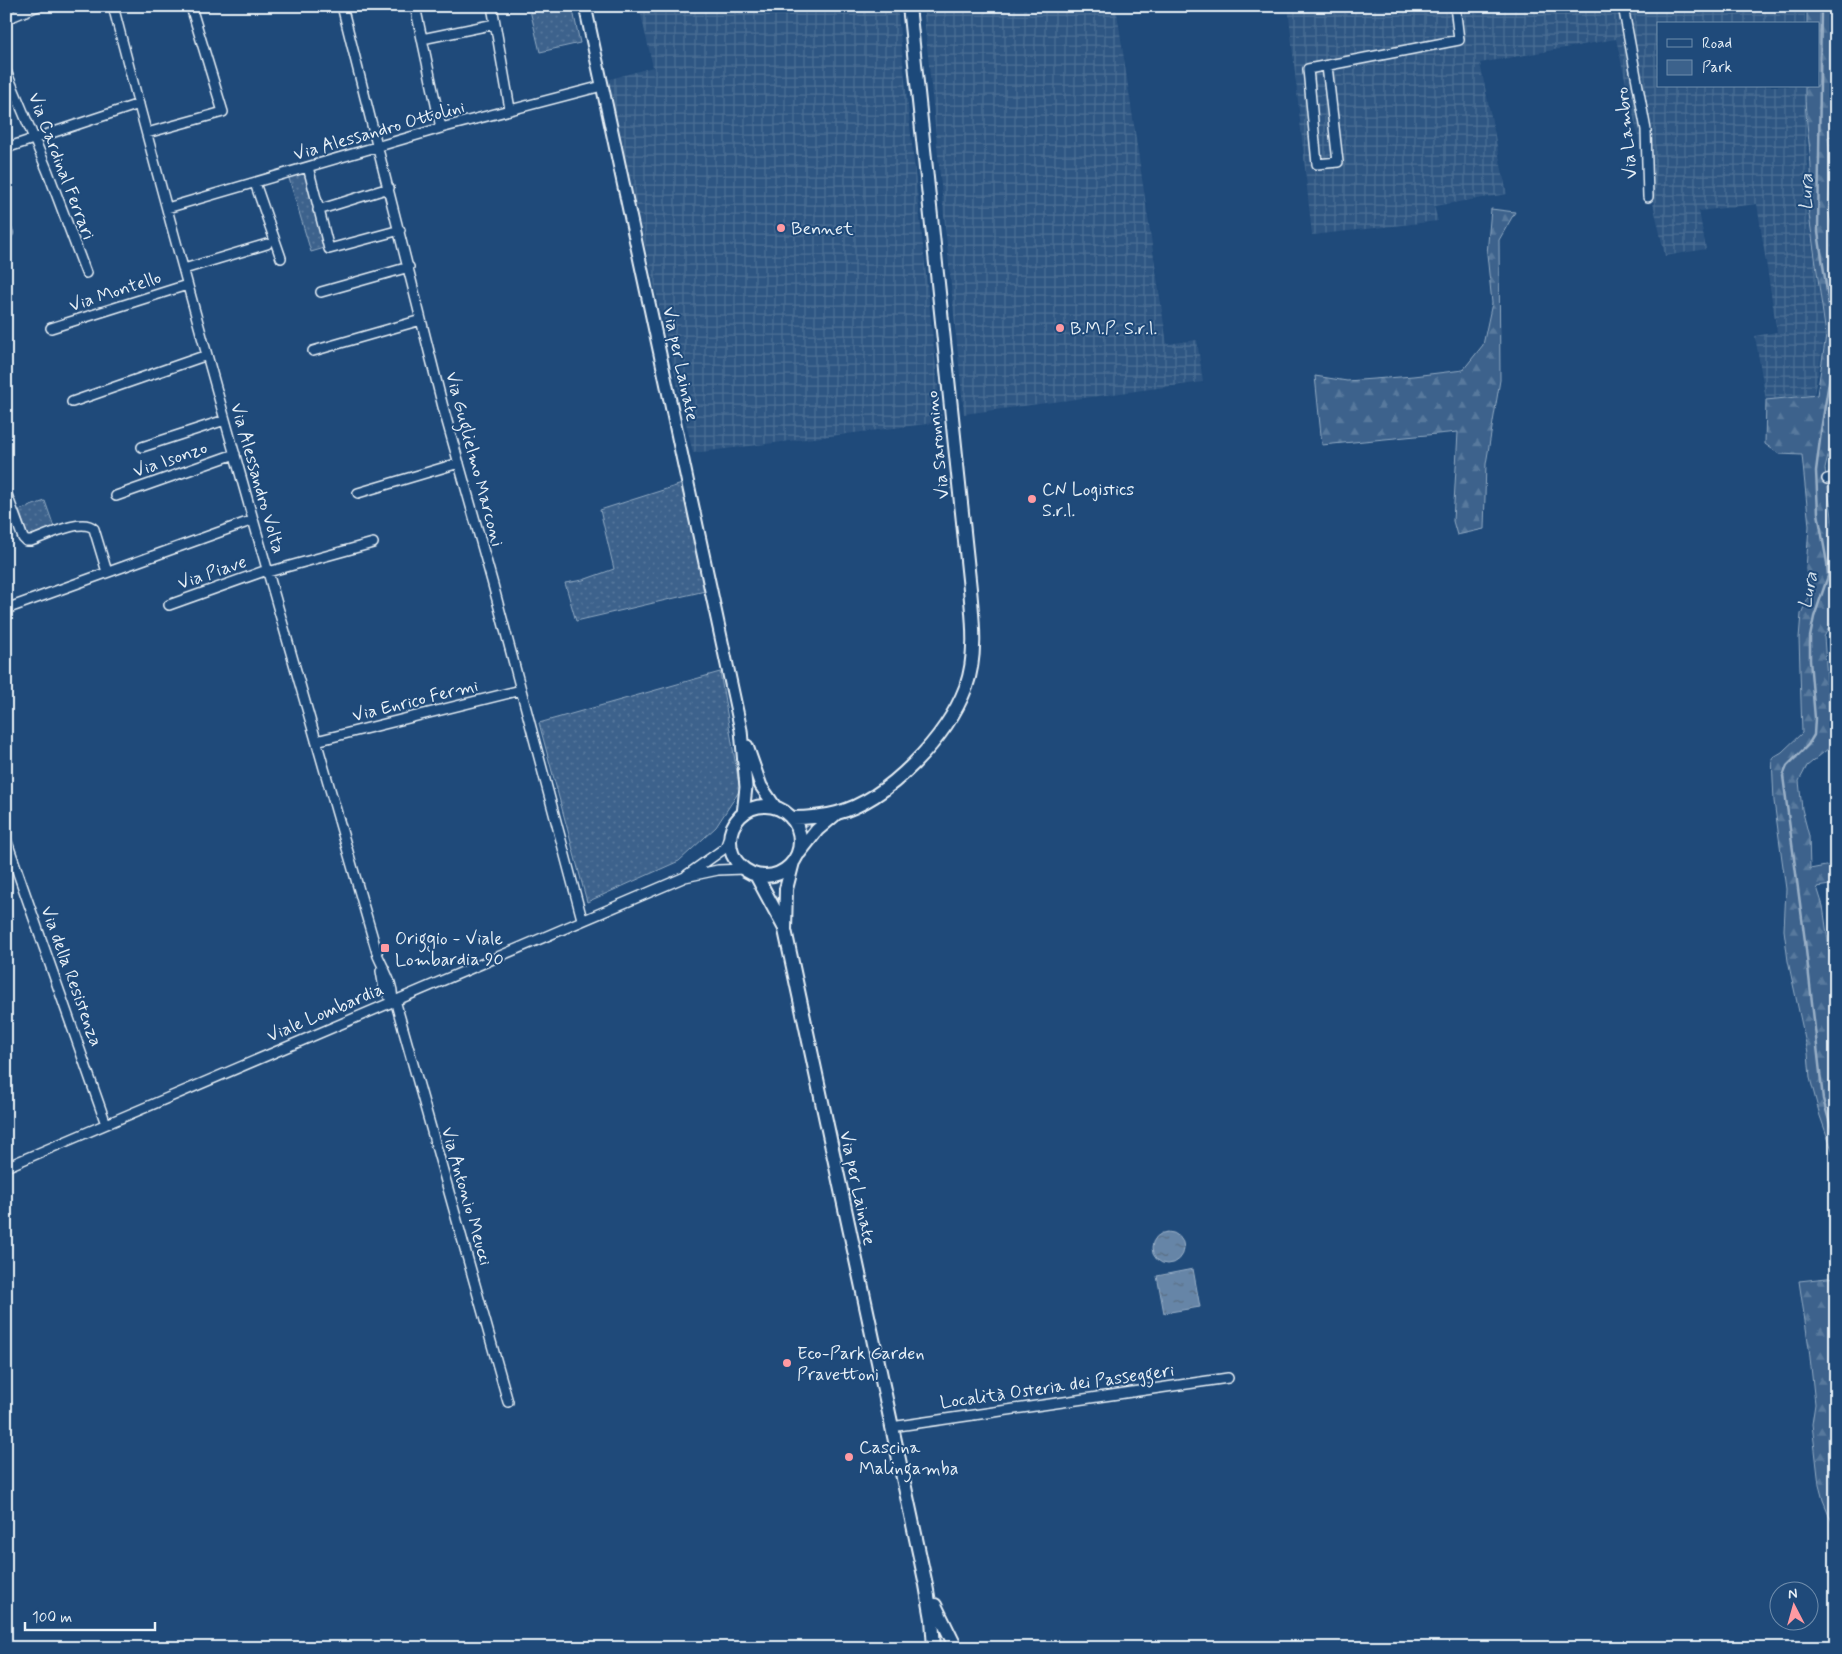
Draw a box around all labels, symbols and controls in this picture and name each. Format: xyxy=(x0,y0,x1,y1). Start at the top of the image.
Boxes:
legend xyxy=(1657,22,1820,88)
text: Road xyxy=(1702,34,1732,54)
text: Park xyxy=(1702,58,1732,78)
street label: Via Lambro xyxy=(1610,86,1644,180)
street label: Via Cardinal Ferrari xyxy=(22,89,100,243)
street label: Via Alessandro Ottolini xyxy=(291,95,468,167)
water label: Lura xyxy=(1794,173,1819,211)
place label: Bennet xyxy=(791,217,854,241)
marker: Bennet xyxy=(775,222,787,234)
street label: Via Montello xyxy=(66,266,164,318)
street label: Via per Lainate xyxy=(656,305,704,424)
place label: B.M.P. S.r.l. xyxy=(1070,317,1157,341)
marker: B.M.P. S.r.l. xyxy=(1054,322,1066,334)
street label: Via Guglielmo Marconi xyxy=(437,369,509,550)
street label: Via Saronnino xyxy=(920,390,956,500)
street label: Via Alessandro Volta xyxy=(224,400,290,556)
street label: Via Isonzo xyxy=(130,436,211,484)
place label: CN Logistics S.r.l. xyxy=(1042,478,1134,523)
marker: CN Logistics S.r.l. xyxy=(1026,493,1038,505)
street label: Via Piave xyxy=(175,550,250,596)
water label: Lura xyxy=(1793,569,1824,611)
street label: Via Enrico Fermi xyxy=(350,674,481,728)
street label: Via della Resistenza xyxy=(34,903,108,1050)
place label: Origgio - Viale Lombardia 90 xyxy=(395,927,504,972)
marker: Origgio - Viale Lombardia 90 xyxy=(379,942,391,954)
street label: Viale Lombardia xyxy=(263,977,388,1048)
street label: Via Antonio Meucci xyxy=(435,1124,497,1268)
street label: Via per Lainate xyxy=(833,1129,881,1248)
place label: Eco-Park Garden Pravettoni xyxy=(797,1342,925,1387)
marker: Eco-Park Garden Pravettoni xyxy=(781,1357,793,1369)
street label: Località Osteria dei Passeggeri xyxy=(939,1359,1176,1417)
place label: Cascina Malingamba xyxy=(859,1436,958,1483)
marker: Cascina Malingamba xyxy=(843,1451,855,1463)
north arrow xyxy=(1770,1582,1820,1632)
text: N xyxy=(1787,1585,1798,1604)
scale bar xyxy=(25,1599,155,1631)
text: 100 m xyxy=(32,1608,72,1628)

